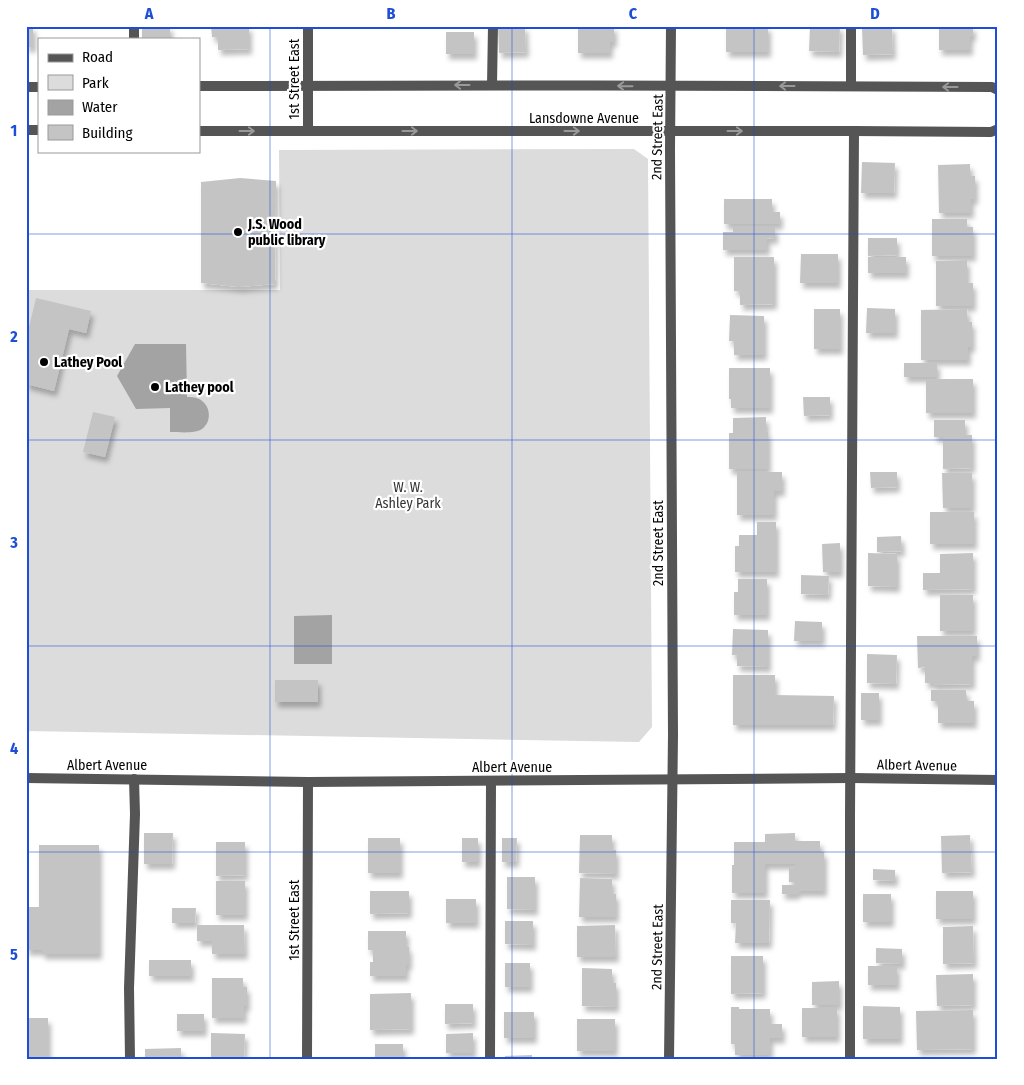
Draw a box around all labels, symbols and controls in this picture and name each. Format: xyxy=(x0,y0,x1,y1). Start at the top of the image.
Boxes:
text: A xyxy=(144,4,154,23)
text: B xyxy=(387,4,396,23)
text: C xyxy=(629,4,638,23)
text: D xyxy=(870,4,880,23)
legend xyxy=(38,38,200,152)
street label: 1st Street East xyxy=(286,38,303,119)
text: Road xyxy=(82,48,113,66)
text: Park xyxy=(82,74,109,92)
one-way arrow xyxy=(454,80,470,90)
one-way arrow xyxy=(617,81,633,91)
one-way arrow xyxy=(779,81,796,91)
one-way arrow xyxy=(942,82,958,92)
street label: 2nd Street East xyxy=(648,94,667,180)
text: Water xyxy=(82,98,118,116)
street label: Lansdowne Avenue xyxy=(529,110,639,127)
text: 1 xyxy=(11,121,17,140)
text: Building xyxy=(82,124,133,142)
one-way arrow xyxy=(239,126,255,136)
one-way arrow xyxy=(402,126,418,136)
one-way arrow xyxy=(564,126,580,136)
one-way arrow xyxy=(726,126,743,136)
place label: J.S. Wood public library xyxy=(247,216,326,249)
marker: J.S. Wood public library xyxy=(232,226,244,238)
text: 2 xyxy=(9,327,18,346)
place label: Lathey Pool xyxy=(54,354,122,371)
marker: Lathey Pool xyxy=(38,356,50,368)
place label: Lathey pool xyxy=(165,379,234,396)
marker: Lathey pool xyxy=(149,381,161,393)
park label: W. W. Ashley Park xyxy=(375,479,441,512)
street label: 2nd Street East xyxy=(650,500,667,586)
text: 3 xyxy=(9,533,18,552)
text: 4 xyxy=(10,739,18,758)
street label: Albert Avenue xyxy=(877,756,957,775)
street label: Albert Avenue xyxy=(67,757,147,774)
street label: Albert Avenue xyxy=(472,759,552,776)
street label: 1st Street East xyxy=(286,879,303,960)
street label: 2nd Street East xyxy=(648,904,667,990)
text: 5 xyxy=(10,945,18,964)

